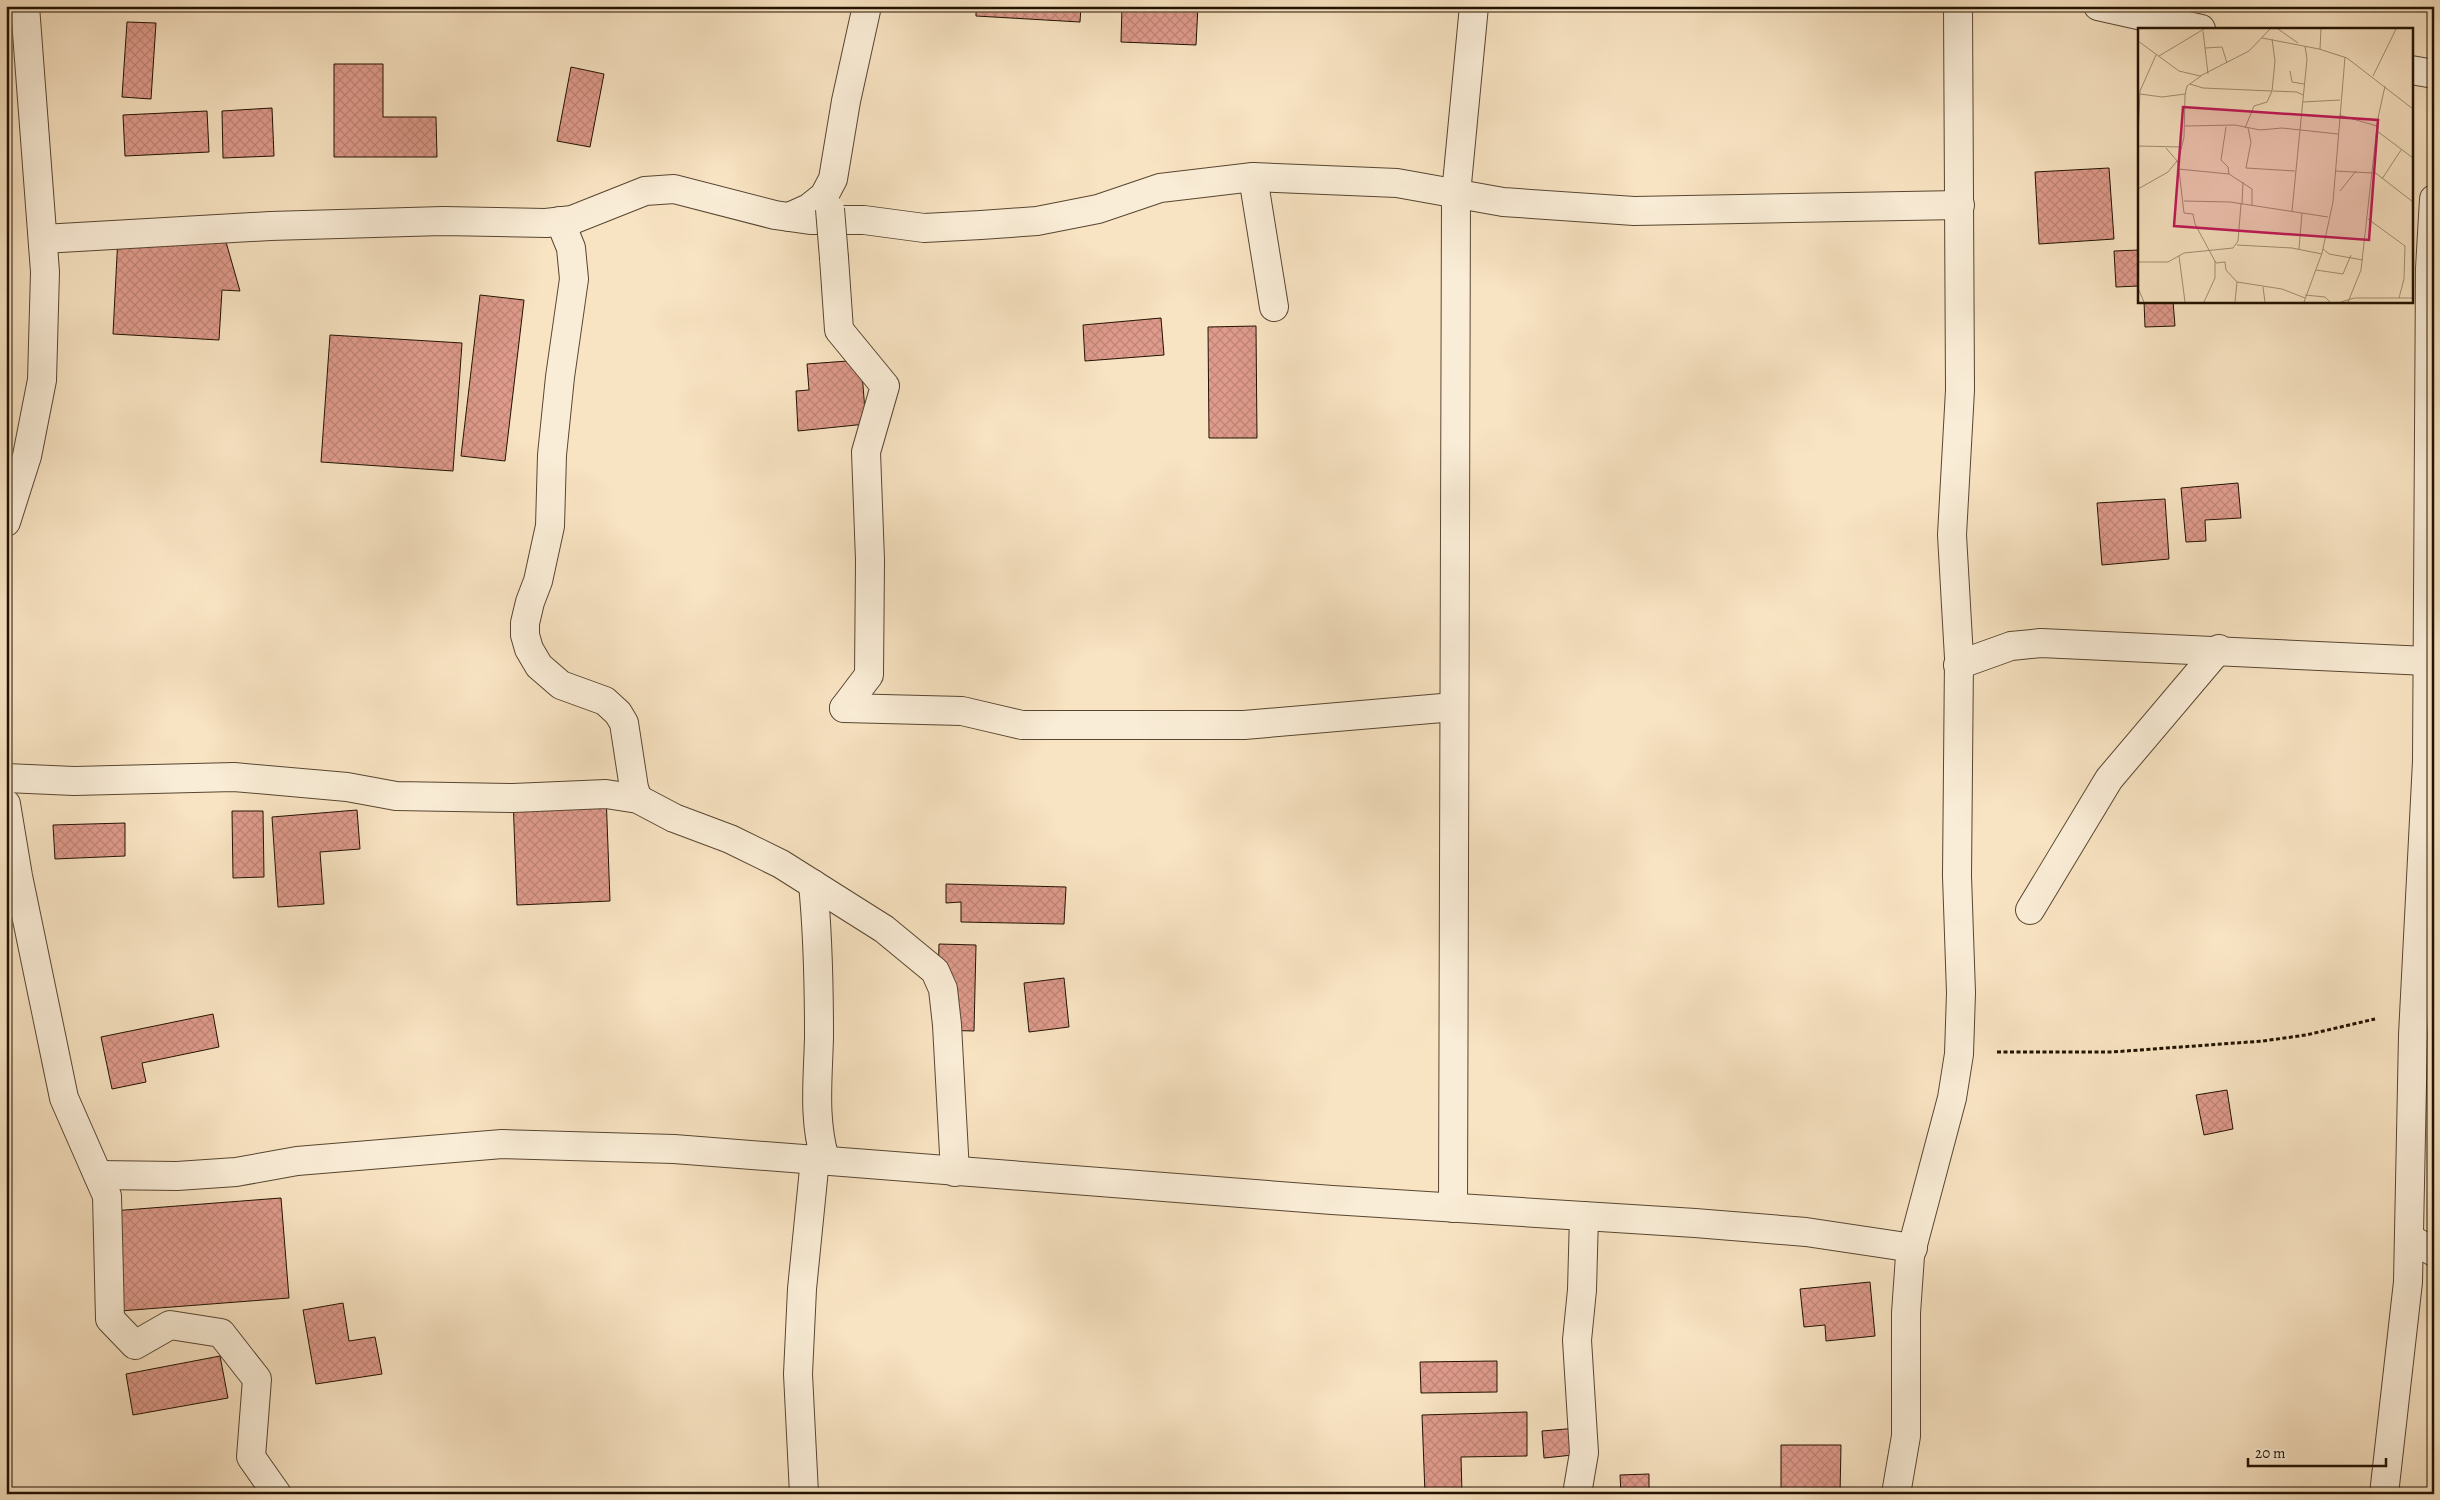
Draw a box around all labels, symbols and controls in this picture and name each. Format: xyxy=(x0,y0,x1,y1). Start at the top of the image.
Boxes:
inset map xyxy=(2138,28,2412,302)
scale bar xyxy=(2248,1435,2385,1467)
text: 20 m xyxy=(2255,1443,2286,1463)

